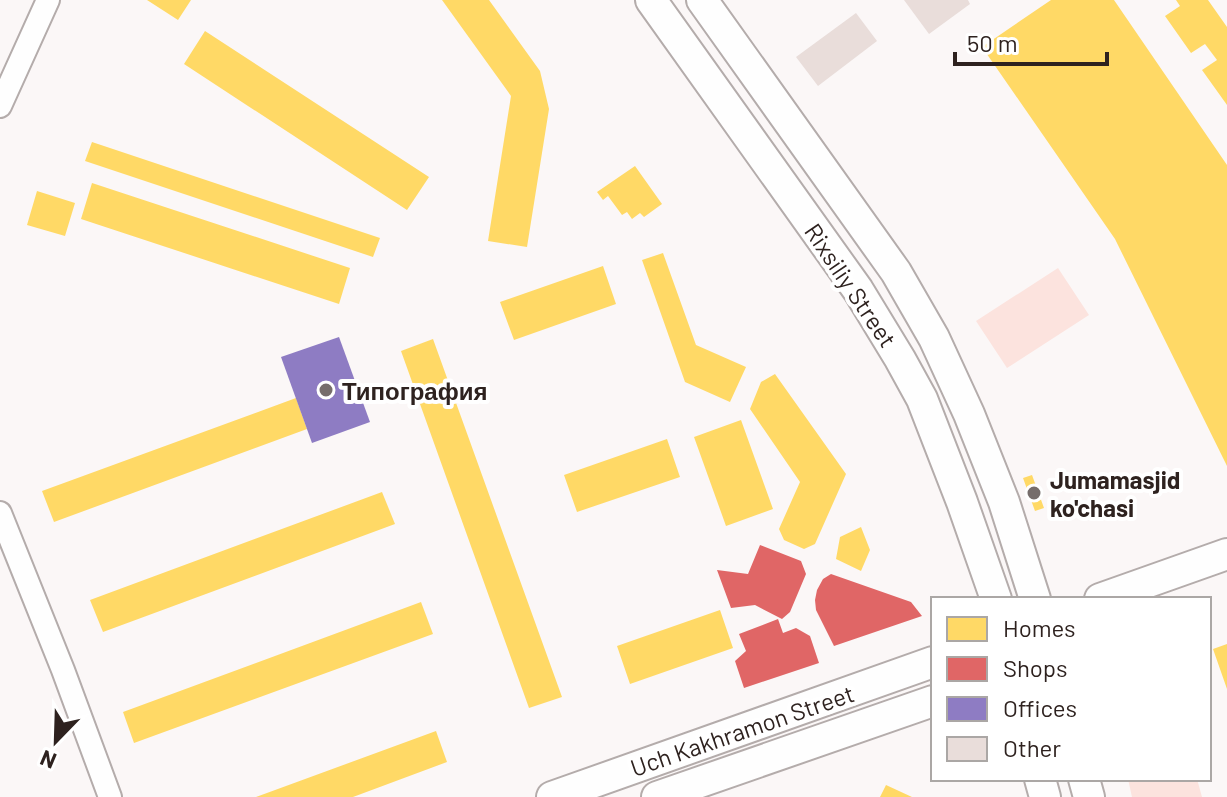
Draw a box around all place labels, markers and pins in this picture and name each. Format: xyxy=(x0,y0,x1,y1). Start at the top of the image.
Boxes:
place label: Типография xyxy=(342,376,487,405)
marker: Типография xyxy=(317,381,335,399)
place label: Jumamasjid ko'chasi xyxy=(1050,465,1180,522)
marker: Jumamasjid ko'chasi xyxy=(1025,484,1043,502)

